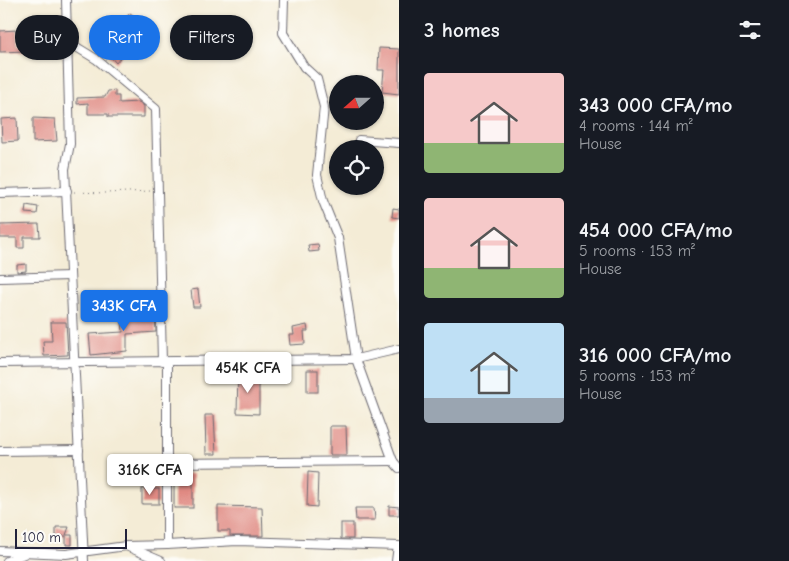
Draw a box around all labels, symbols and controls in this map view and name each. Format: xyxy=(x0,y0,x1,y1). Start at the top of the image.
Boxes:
chip: Buy xyxy=(15,15,79,60)
chip: Rent xyxy=(89,15,160,60)
chip: Filters xyxy=(170,15,253,60)
icon: filters xyxy=(736,16,764,44)
text: 3 homes xyxy=(424,18,500,42)
north arrow xyxy=(329,75,384,130)
map controls xyxy=(329,75,384,195)
icon: home xyxy=(464,93,524,153)
text: 343 000 CFA/mo xyxy=(579,93,732,117)
text: 4 rooms · 144 m² xyxy=(579,117,693,135)
text: House xyxy=(579,135,622,153)
button: locate xyxy=(329,140,384,195)
icon: home xyxy=(464,218,524,278)
text: 454 000 CFA/mo xyxy=(579,218,733,242)
text: 5 rooms · 153 m² xyxy=(579,242,695,260)
text: House xyxy=(579,260,622,278)
pin: 343K CFA xyxy=(72,290,176,332)
text: 343K CFA xyxy=(92,297,156,315)
icon: home xyxy=(464,343,524,403)
text: 316 000 CFA/mo xyxy=(579,343,731,367)
pin: 454K CFA xyxy=(196,352,300,394)
text: 454K CFA xyxy=(216,359,280,377)
text: 5 rooms · 153 m² xyxy=(579,367,695,385)
text: House xyxy=(579,385,622,403)
pin: 316K CFA xyxy=(98,454,202,496)
text: 316K CFA xyxy=(118,461,182,479)
scale bar xyxy=(15,526,128,549)
text: 100 m xyxy=(22,529,61,546)

